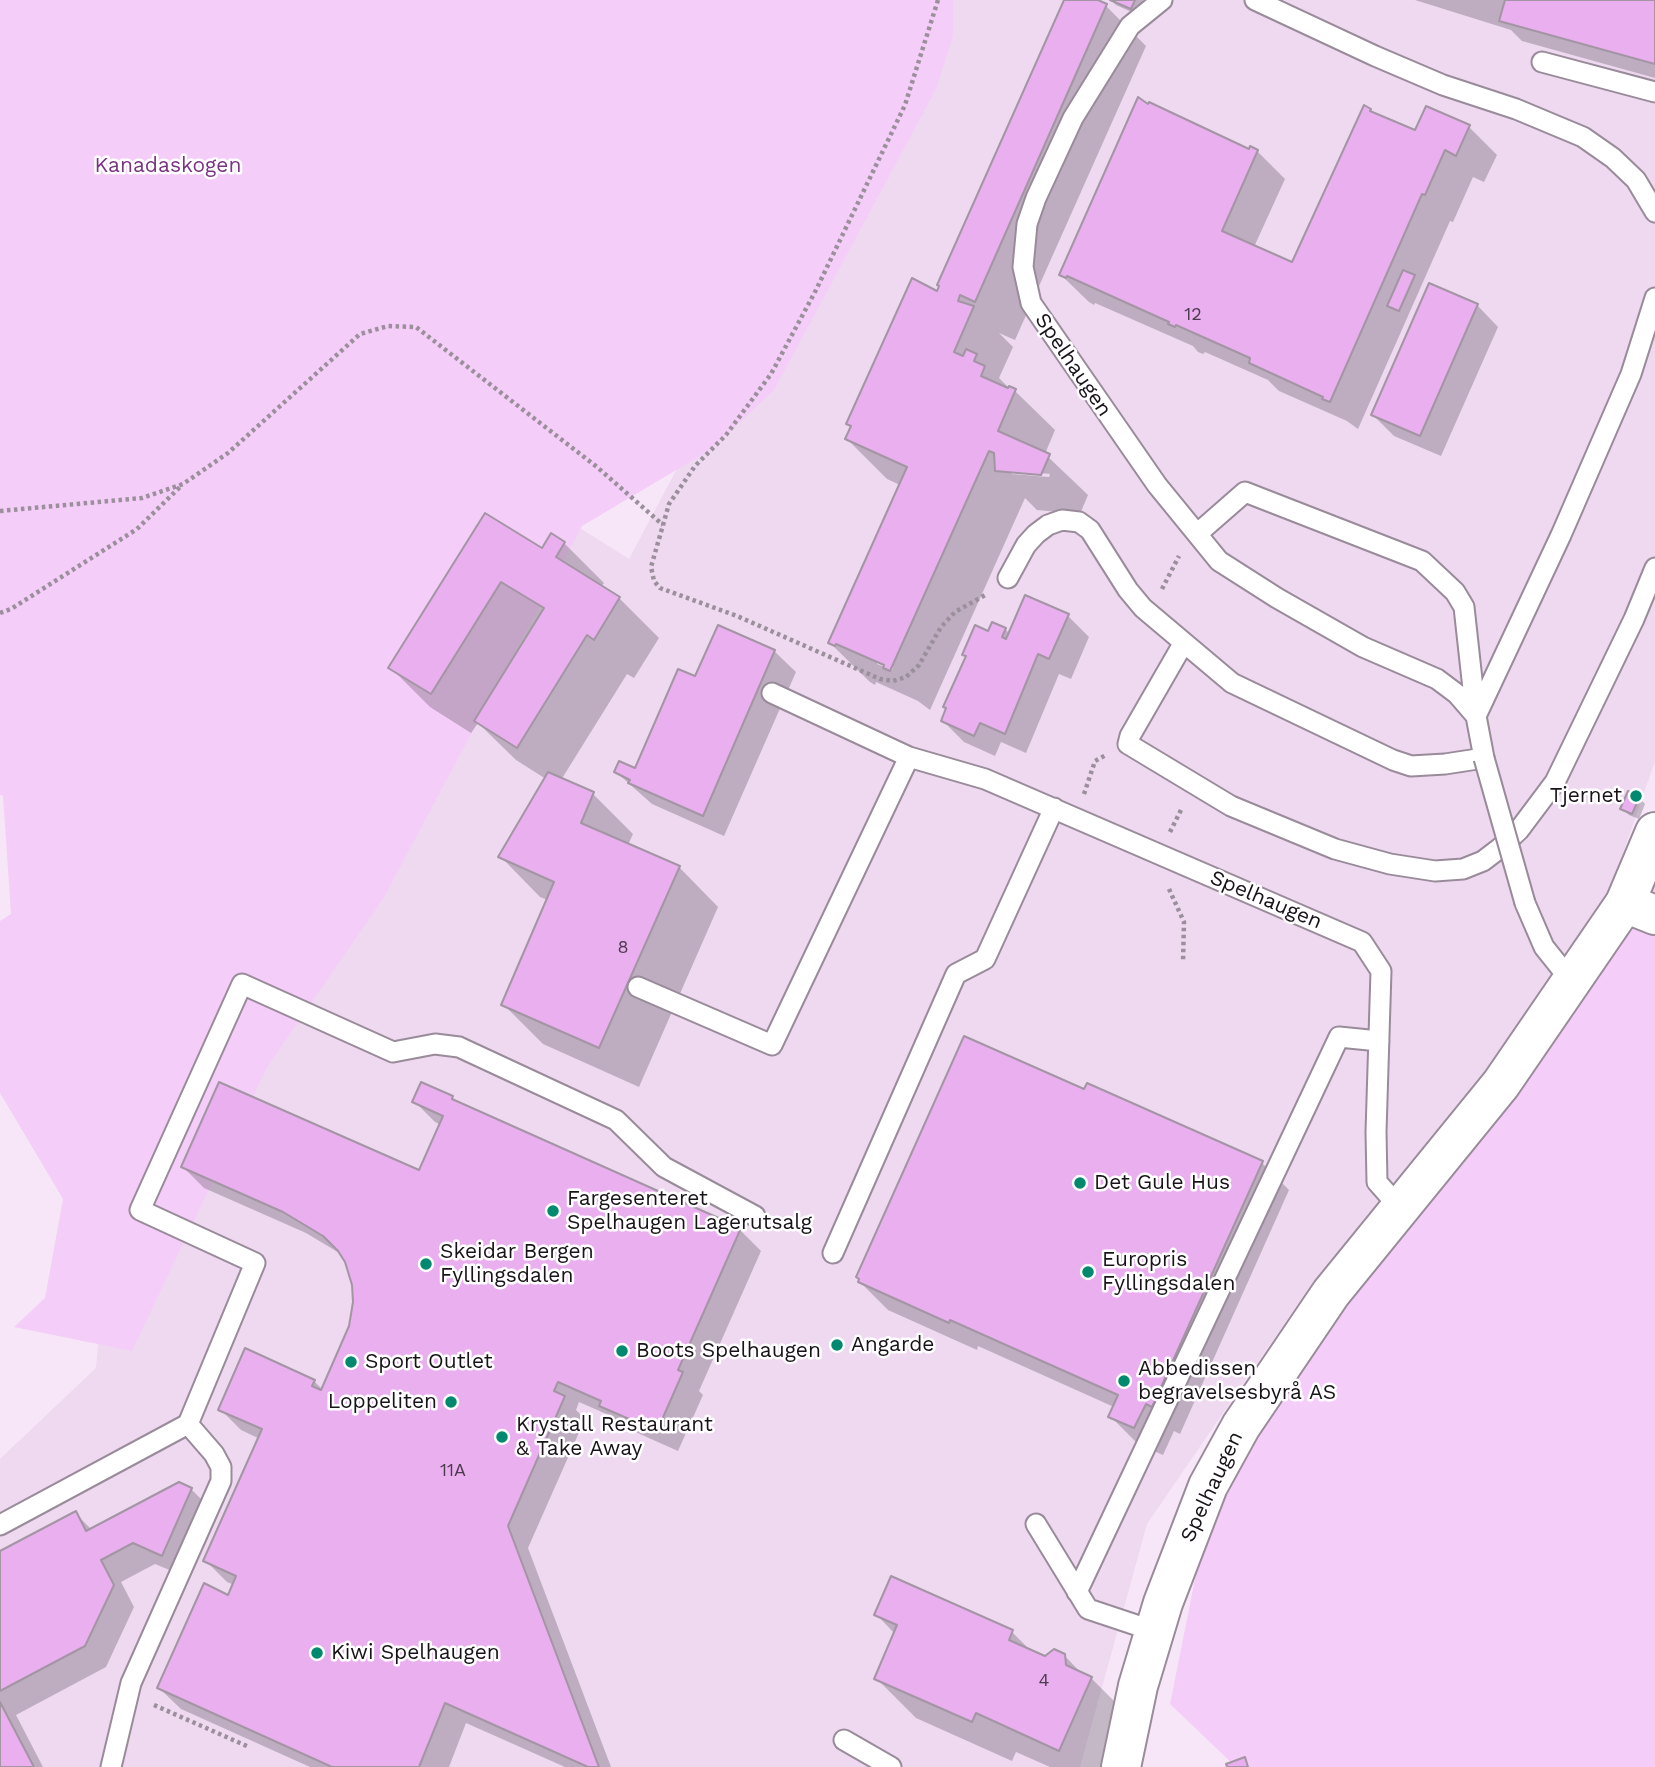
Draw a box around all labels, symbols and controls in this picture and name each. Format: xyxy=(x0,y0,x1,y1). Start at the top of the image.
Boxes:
park label: Kanadaskogen xyxy=(95,153,241,179)
house number: 12 xyxy=(1184,304,1202,326)
street label: Spelhaugen xyxy=(1029,309,1117,421)
place label: Tjernet xyxy=(1550,783,1622,809)
marker: Tjernet xyxy=(1628,788,1644,804)
street label: Spelhaugen xyxy=(1206,865,1326,935)
house number: 8 xyxy=(617,937,629,959)
place label: Det Gule Hus xyxy=(1094,1170,1230,1196)
marker: Det Gule Hus xyxy=(1072,1175,1088,1191)
place label: Fargesenteret Spelhaugen Lagerutsalg xyxy=(567,1186,812,1236)
marker: Fargesenteret Spelhaugen Lagerutsalg xyxy=(545,1203,561,1219)
place label: Skeidar Bergen Fyllingsdalen xyxy=(440,1239,594,1289)
place label: Europris Fyllingsdalen xyxy=(1102,1247,1235,1297)
marker: Skeidar Bergen Fyllingsdalen xyxy=(418,1256,434,1272)
marker: Europris Fyllingsdalen xyxy=(1080,1264,1096,1280)
place label: Angarde xyxy=(851,1332,934,1358)
marker: Angarde xyxy=(829,1337,845,1353)
place label: Boots Spelhaugen xyxy=(636,1338,821,1364)
marker: Boots Spelhaugen xyxy=(614,1343,630,1359)
place label: Sport Outlet xyxy=(365,1349,493,1375)
marker: Sport Outlet xyxy=(343,1354,359,1370)
place label: Abbedissen begravelsesbyrå AS xyxy=(1138,1356,1336,1406)
marker: Abbedissen begravelsesbyrå AS xyxy=(1116,1373,1132,1389)
place label: Loppeliten xyxy=(328,1389,437,1415)
marker: Loppeliten xyxy=(443,1394,459,1410)
place label: Krystall Restaurant & Take Away xyxy=(516,1412,713,1462)
street label: Spelhaugen xyxy=(1175,1428,1249,1546)
marker: Krystall Restaurant & Take Away xyxy=(494,1429,510,1445)
house number: 11A xyxy=(440,1460,466,1482)
place label: Kiwi Spelhaugen xyxy=(331,1640,500,1666)
marker: Kiwi Spelhaugen xyxy=(309,1645,325,1661)
house number: 4 xyxy=(1039,1670,1049,1692)

